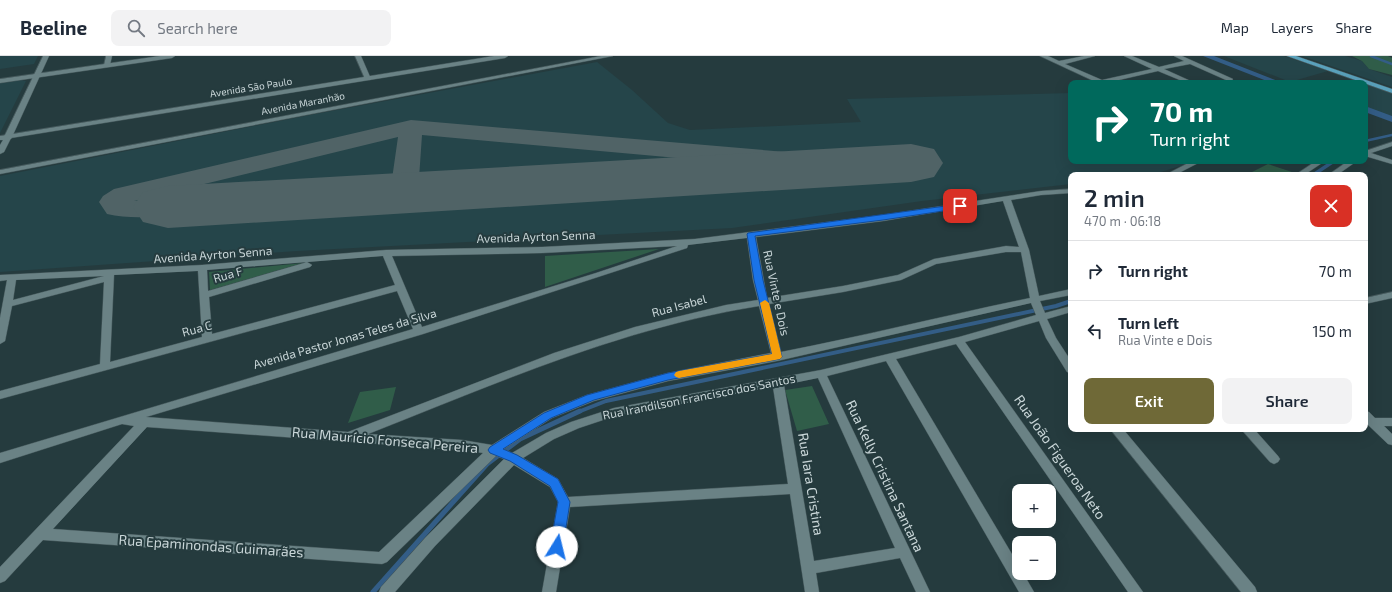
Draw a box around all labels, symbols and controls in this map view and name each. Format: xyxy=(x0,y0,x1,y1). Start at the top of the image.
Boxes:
search box xyxy=(111,10,391,46)
text: Beeline xyxy=(20,16,87,39)
icon: search xyxy=(125,17,147,39)
text: Search here xyxy=(157,19,238,37)
text: Map xyxy=(1221,19,1249,36)
text: Layers xyxy=(1271,19,1313,36)
text: Share xyxy=(1335,19,1372,36)
street label: Avenida São Paulo xyxy=(209,75,293,99)
street label: Avenida Maranhão xyxy=(260,89,346,117)
text: 70 m xyxy=(1150,94,1213,128)
icon: right xyxy=(1084,96,1136,148)
text: Turn right xyxy=(1150,128,1230,150)
text: 2 min xyxy=(1084,183,1145,212)
button: close xyxy=(1310,185,1352,227)
pin xyxy=(943,189,977,223)
icon: arrive xyxy=(949,195,971,217)
text: 470 m · 06:18 xyxy=(1084,213,1161,229)
street label: Avenida Ayrton Senna xyxy=(476,227,596,245)
street label: Avenida Ayrton Senna xyxy=(153,243,273,265)
street label: Rua Vinte e Dois xyxy=(761,249,793,337)
icon: right xyxy=(1084,260,1106,282)
text: Turn right xyxy=(1118,262,1188,280)
text: 70 m xyxy=(1319,262,1352,280)
street label: Rua F xyxy=(211,263,245,285)
street label: Rua Isabel xyxy=(650,291,708,319)
street label: Avenida Pastor Jonas Teles da Silva xyxy=(251,305,438,371)
text: Turn left xyxy=(1118,314,1179,332)
street label: Rua C xyxy=(180,317,213,339)
icon: left xyxy=(1084,320,1106,342)
text: 150 m xyxy=(1312,322,1352,340)
text: Rua Vinte e Dois xyxy=(1118,332,1212,348)
street label: Rua Irandilson Francisco dos Santos xyxy=(601,370,796,422)
button: Exit xyxy=(1084,378,1214,424)
button: Share xyxy=(1222,378,1352,424)
street label: Rua João Figueroa Neto xyxy=(1011,391,1110,522)
street label: Rua Kelly Cristina Santana xyxy=(843,397,928,554)
street label: Rua Maurício Fonseca Pereira xyxy=(291,423,479,456)
street label: Rua Iara Cristina xyxy=(795,431,828,537)
map controls xyxy=(1012,484,1056,580)
button: + xyxy=(1012,484,1056,528)
position arrow xyxy=(536,526,578,568)
street label: Rua Epaminondas Guimarães xyxy=(118,531,304,560)
button: − xyxy=(1012,536,1056,580)

